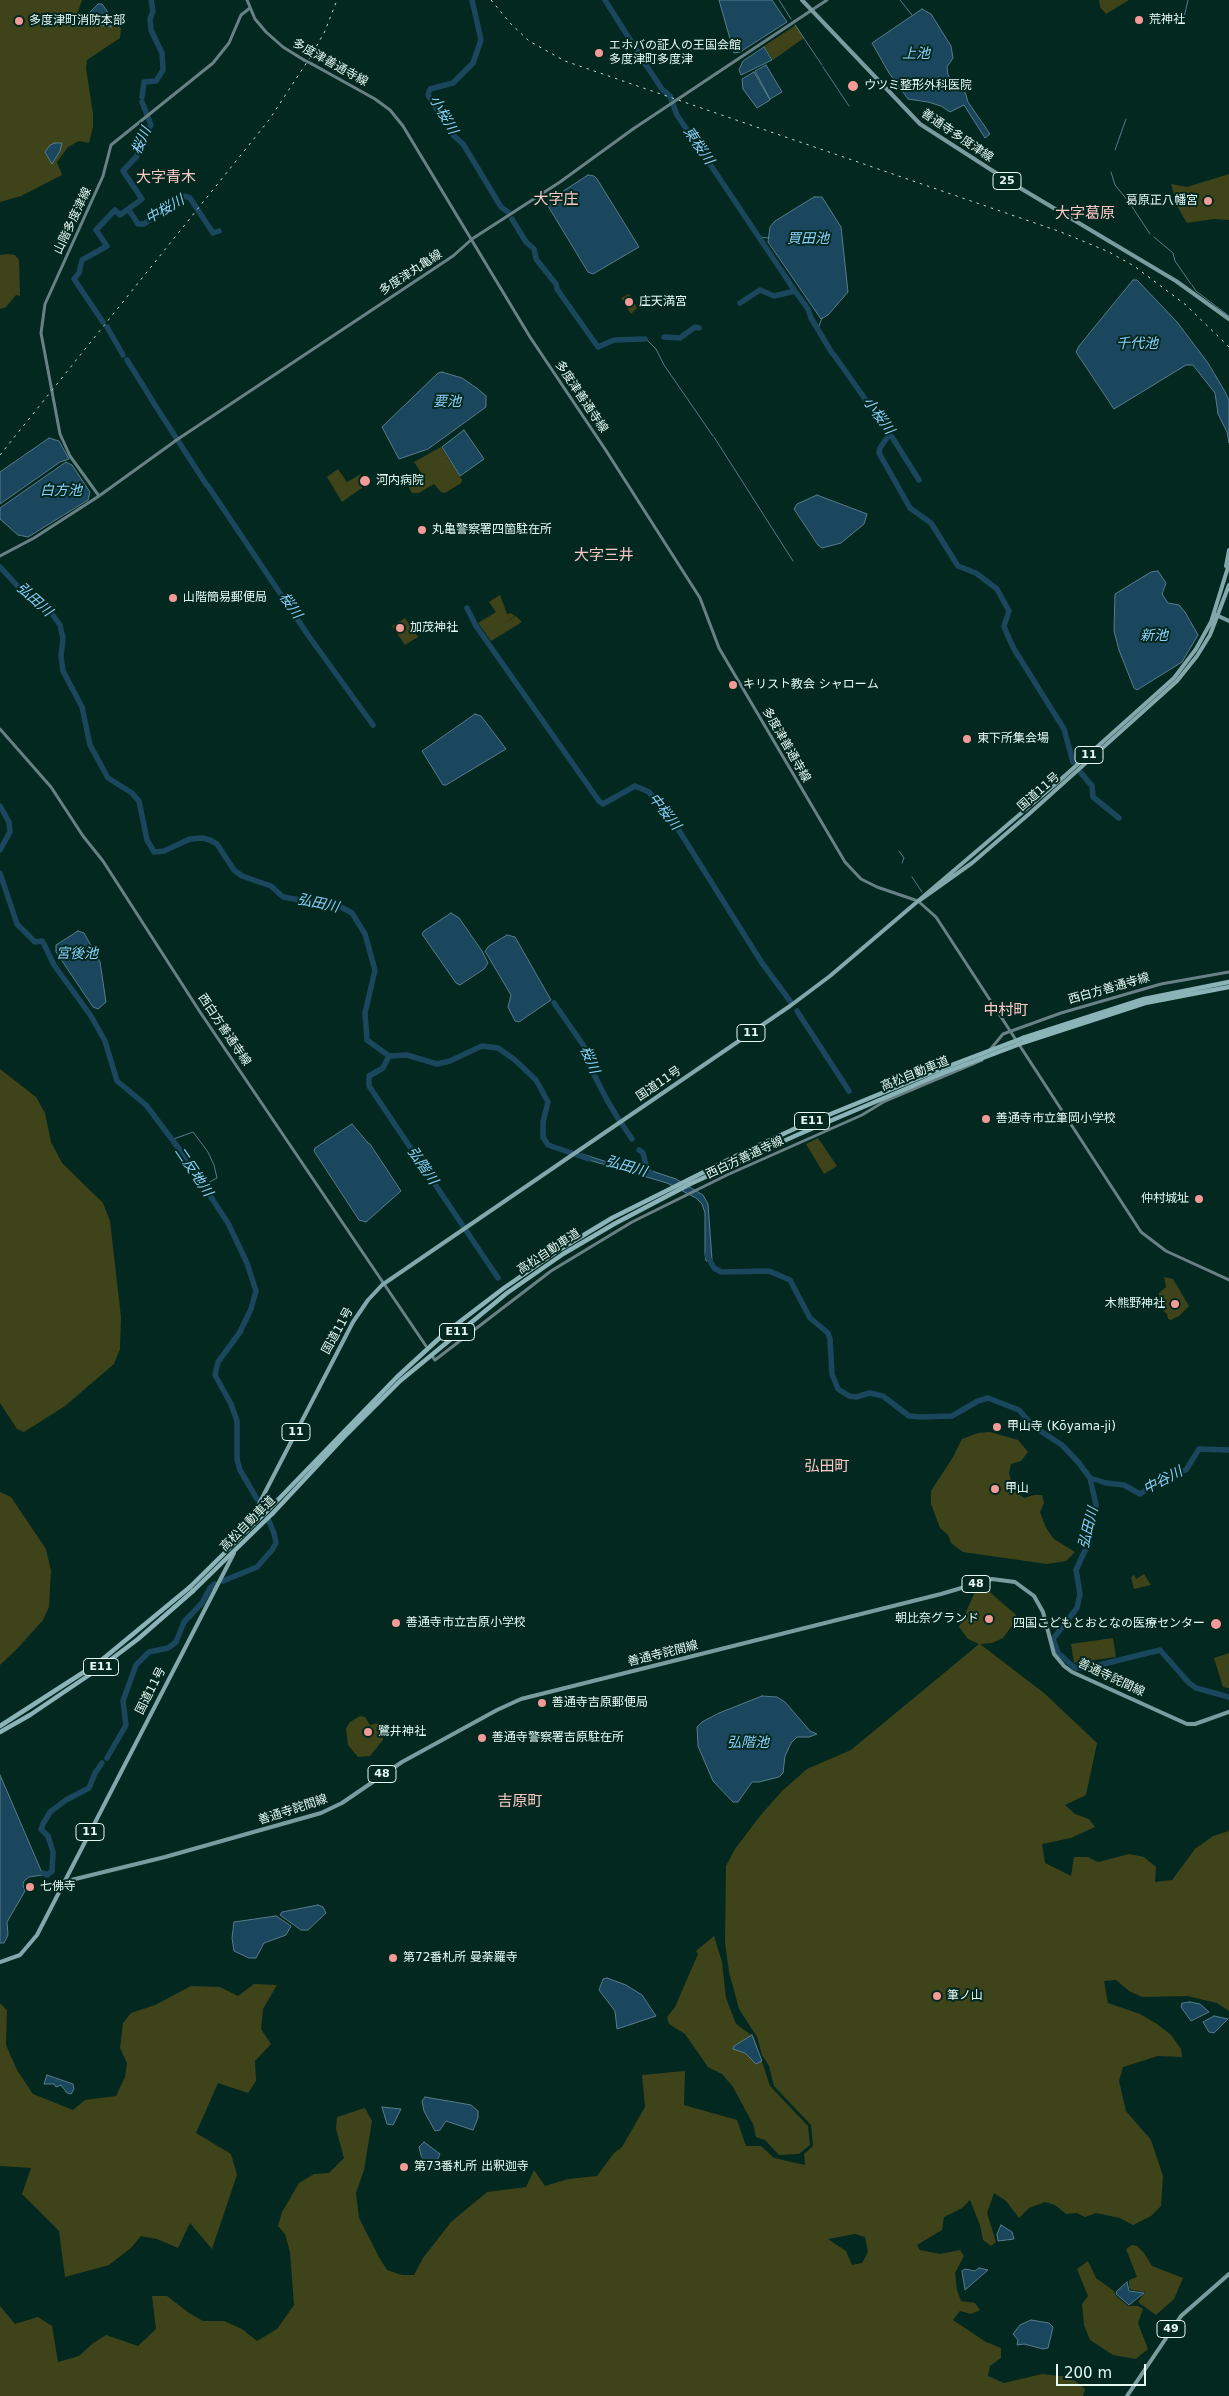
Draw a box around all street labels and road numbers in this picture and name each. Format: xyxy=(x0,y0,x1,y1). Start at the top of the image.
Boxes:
street label: 多度津善通寺線 xyxy=(290,36,370,90)
street label: 善通寺多度津線 xyxy=(918,107,996,165)
road number: 25 xyxy=(993,172,1021,190)
street label: 山階多度津線 xyxy=(51,185,95,257)
street label: 多度津丸亀線 xyxy=(377,247,445,299)
street label: 多度津善通寺線 xyxy=(552,358,610,436)
street label: 多度津善通寺線 xyxy=(759,705,813,785)
road number: 11 xyxy=(1075,746,1103,764)
street label: 国道11号 xyxy=(1015,770,1063,814)
street label: 西白方善通寺線 xyxy=(1067,971,1151,1007)
street label: 西白方善通寺線 xyxy=(195,991,253,1069)
road number: 11 xyxy=(737,1024,765,1042)
street label: 高松自動車道 xyxy=(879,1054,951,1094)
street label: 国道11号 xyxy=(634,1064,684,1104)
road number: E11 xyxy=(794,1112,830,1130)
street label: 西白方善通寺線 xyxy=(704,1134,786,1182)
street label: 高松自動車道 xyxy=(515,1226,583,1278)
street label: 国道11号 xyxy=(319,1305,357,1357)
road number: E11 xyxy=(440,1324,474,1340)
road number: 11 xyxy=(282,1424,310,1440)
street label: 高松自動車道 xyxy=(217,1493,279,1555)
road number: 48 xyxy=(962,1576,990,1592)
street label: 善通寺詫間線 xyxy=(626,1638,700,1670)
street label: 善通寺詫間線 xyxy=(1075,1656,1147,1700)
road number: E11 xyxy=(84,1658,118,1675)
street label: 国道11号 xyxy=(133,1665,169,1717)
road number: 48 xyxy=(368,1766,396,1782)
street label: 善通寺詫間線 xyxy=(257,1792,329,1828)
road number: 11 xyxy=(76,1824,104,1840)
road number: 49 xyxy=(1157,2320,1185,2338)

